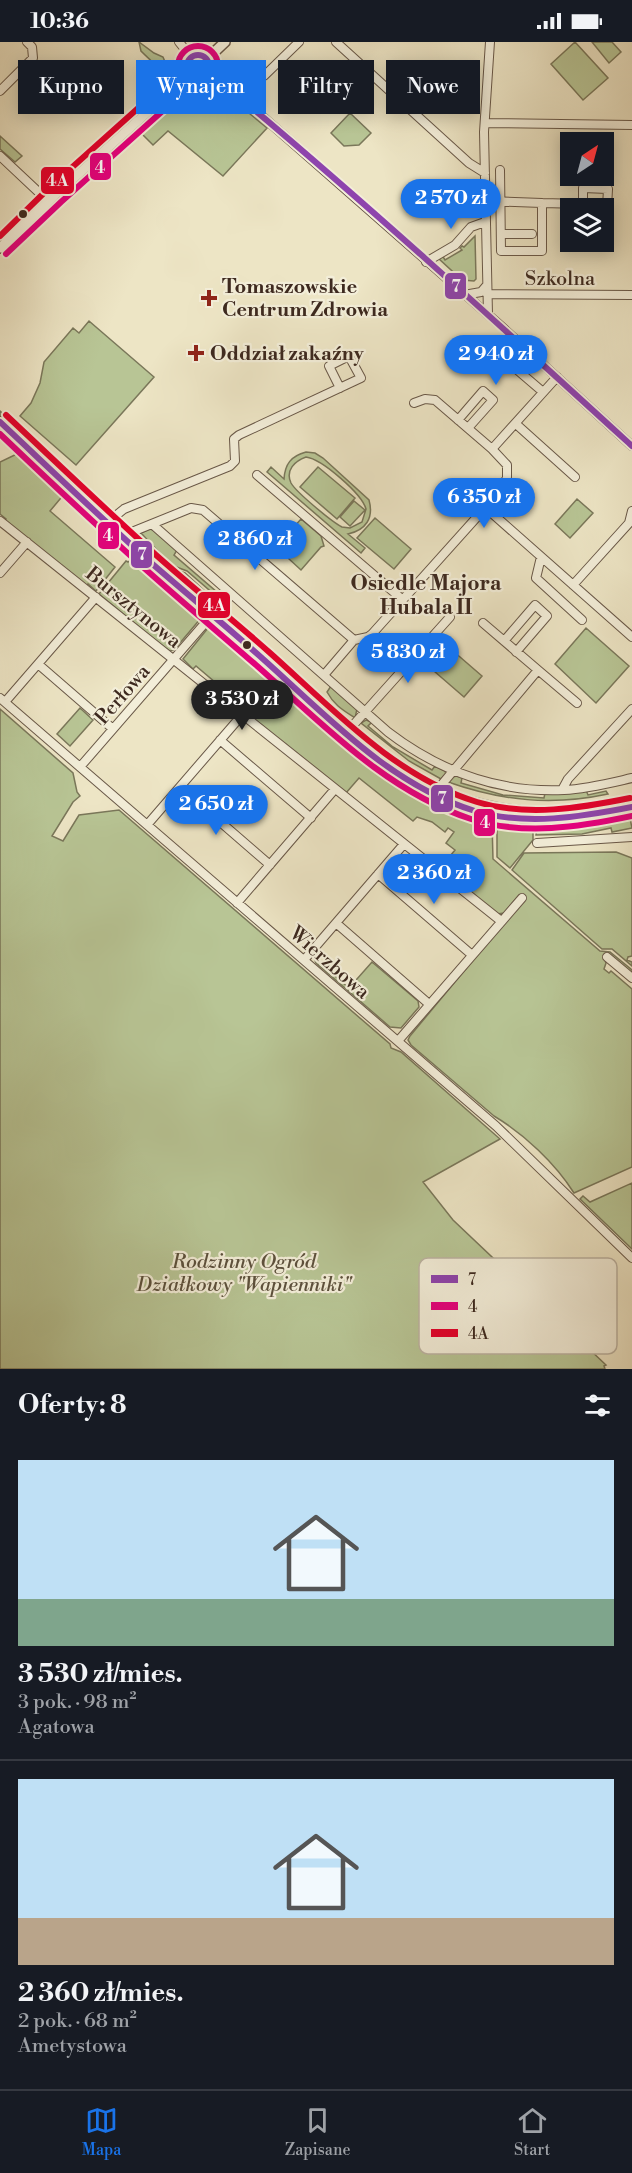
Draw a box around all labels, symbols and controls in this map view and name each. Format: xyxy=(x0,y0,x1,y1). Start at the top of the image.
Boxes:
text: 10:36 xyxy=(30,8,89,35)
chip: Kupno xyxy=(18,60,124,114)
chip: Wynajem xyxy=(136,60,266,114)
chip: Filtry xyxy=(278,60,374,114)
chip: Nowe xyxy=(386,60,480,114)
north arrow xyxy=(560,132,614,186)
map controls xyxy=(560,132,614,252)
line badge: 4 xyxy=(89,152,112,181)
text: 4 xyxy=(95,158,106,178)
line badge: 4A xyxy=(40,166,75,195)
text: 4A xyxy=(46,171,69,191)
pin: 2 570 zł xyxy=(389,179,513,230)
text: 2 570 zł xyxy=(415,186,487,211)
button: layers xyxy=(560,198,614,252)
unlabelled marker xyxy=(17,208,29,220)
street label: Szkolna xyxy=(525,267,596,292)
line badge: 7 xyxy=(444,272,467,300)
place label: Tomaszowskie Centrum Zdrowia xyxy=(222,275,388,323)
text: 7 xyxy=(451,277,461,297)
marker: Tomaszowskie Centrum Zdrowia xyxy=(200,289,218,307)
pin: 2 940 zł xyxy=(434,335,558,386)
place label: Oddział zakaźny xyxy=(210,342,365,367)
text: 2 940 zł xyxy=(458,342,534,367)
marker: Oddział zakaźny xyxy=(187,344,205,362)
pin: 6 350 zł xyxy=(422,478,546,529)
text: 6 350 zł xyxy=(447,485,521,510)
pin: 2 860 zł xyxy=(193,520,317,571)
line badge: 4 xyxy=(97,521,120,550)
text: 4 xyxy=(103,526,114,546)
text: 2 860 zł xyxy=(218,527,292,552)
line badge: 7 xyxy=(130,540,153,569)
text: 7 xyxy=(137,545,147,565)
street label: Bursztynowa xyxy=(79,561,187,655)
district label: Osiedle Majora Hubala II xyxy=(351,571,502,621)
line badge: 4A xyxy=(197,591,231,619)
text: 4A xyxy=(203,596,226,616)
pin: 5 830 zł xyxy=(346,633,470,684)
unlabelled marker xyxy=(241,639,253,651)
text: 5 830 zł xyxy=(371,640,445,665)
street label: Perłowa xyxy=(90,659,157,730)
pin: 3 530 zł xyxy=(180,680,304,731)
text: 3 530 zł xyxy=(205,687,279,712)
line badge: 7 xyxy=(430,784,454,813)
pin: 2 650 zł xyxy=(154,785,278,836)
text: 7 xyxy=(437,789,447,809)
text: 2 650 zł xyxy=(179,792,253,817)
line badge: 4 xyxy=(473,808,496,837)
text: 4 xyxy=(480,813,491,833)
pin: 2 360 zł xyxy=(372,854,496,905)
text: 2 360 zł xyxy=(397,861,471,886)
street label: Wierzbowa xyxy=(283,921,375,1006)
park label: Rodzinny Ogród Działkowy "Wapienniki" xyxy=(136,1250,353,1298)
legend xyxy=(419,1258,617,1354)
text: 7 xyxy=(468,1270,476,1290)
text: 4 xyxy=(468,1297,478,1317)
text: 4A xyxy=(468,1324,490,1344)
text: Oferty: 8 xyxy=(18,1389,127,1421)
icon: filters xyxy=(581,1389,614,1422)
icon: home xyxy=(262,1499,370,1607)
text: 3 530 zł/mies. xyxy=(18,1658,183,1690)
text: 3 pok. · 98 m² xyxy=(18,1690,136,1715)
text: Agatowa xyxy=(18,1715,95,1740)
icon: home xyxy=(262,1818,370,1926)
text: 2 360 zł/mies. xyxy=(18,1977,184,2009)
text: 2 pok. · 68 m² xyxy=(18,2009,137,2034)
text: Ametystowa xyxy=(18,2034,127,2059)
tab: Mapa xyxy=(82,2104,121,2160)
tab: Zapisane xyxy=(285,2104,351,2160)
tab: Start xyxy=(514,2104,550,2160)

